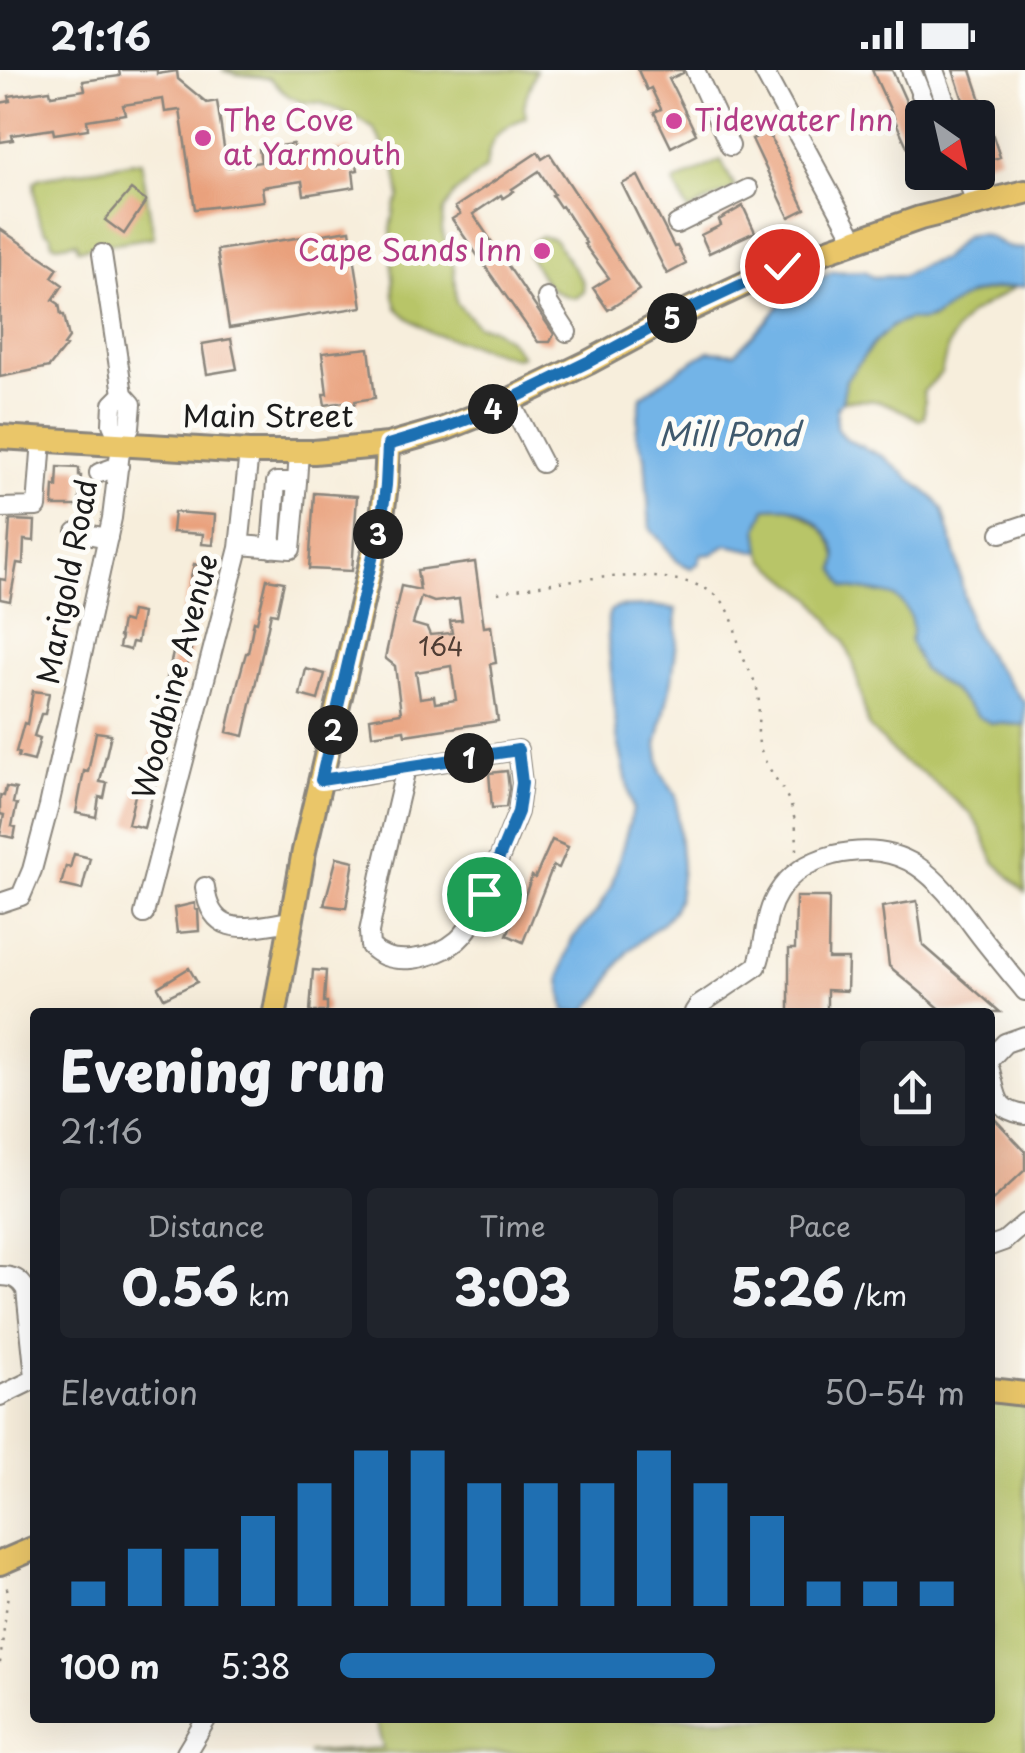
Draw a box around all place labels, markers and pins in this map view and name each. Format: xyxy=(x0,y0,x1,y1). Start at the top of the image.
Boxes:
place label: The Cove at Yarmouth xyxy=(223,96,402,175)
place label: Tidewater Inn xyxy=(694,96,894,141)
marker: Tidewater Inn xyxy=(663,110,685,132)
marker: The Cove at Yarmouth xyxy=(192,127,214,149)
pin xyxy=(740,224,825,309)
place label: Cape Sands Inn xyxy=(298,226,522,271)
marker: Cape Sands Inn xyxy=(531,240,553,262)
pin: 5 xyxy=(647,293,697,343)
pin: 4 xyxy=(468,384,518,434)
pin: 3 xyxy=(353,509,403,559)
pin: 2 xyxy=(308,705,358,755)
pin: 1 xyxy=(444,733,494,783)
pin xyxy=(442,852,527,937)

